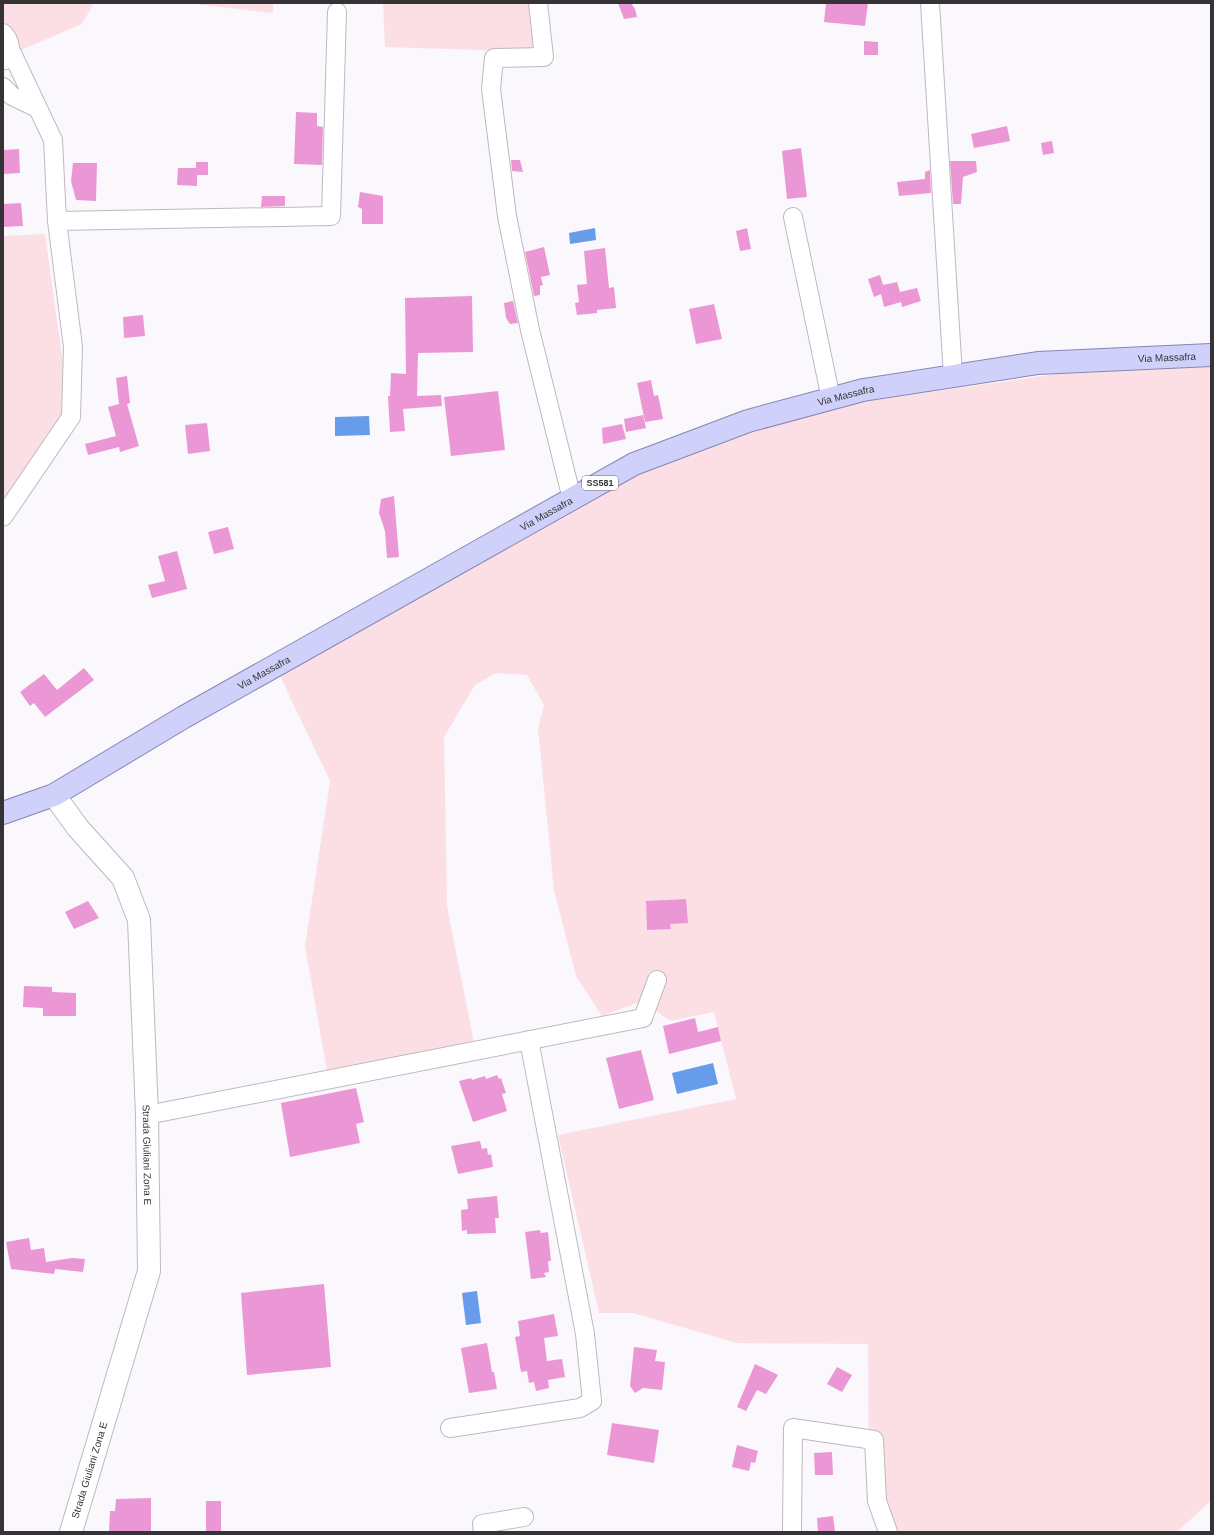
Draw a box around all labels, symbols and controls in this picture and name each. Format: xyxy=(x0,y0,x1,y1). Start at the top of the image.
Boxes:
street label: Via Massafra xyxy=(1138,351,1197,364)
street label: Via Massafra xyxy=(816,383,875,408)
road number: SS581 xyxy=(582,476,618,490)
street label: Via Massafra xyxy=(518,495,575,533)
street label: Via Massafra xyxy=(236,653,292,692)
street label: Strada Giuliani Zona E xyxy=(141,1104,153,1206)
street label: Strada Giuliani Zona E xyxy=(70,1420,110,1520)

